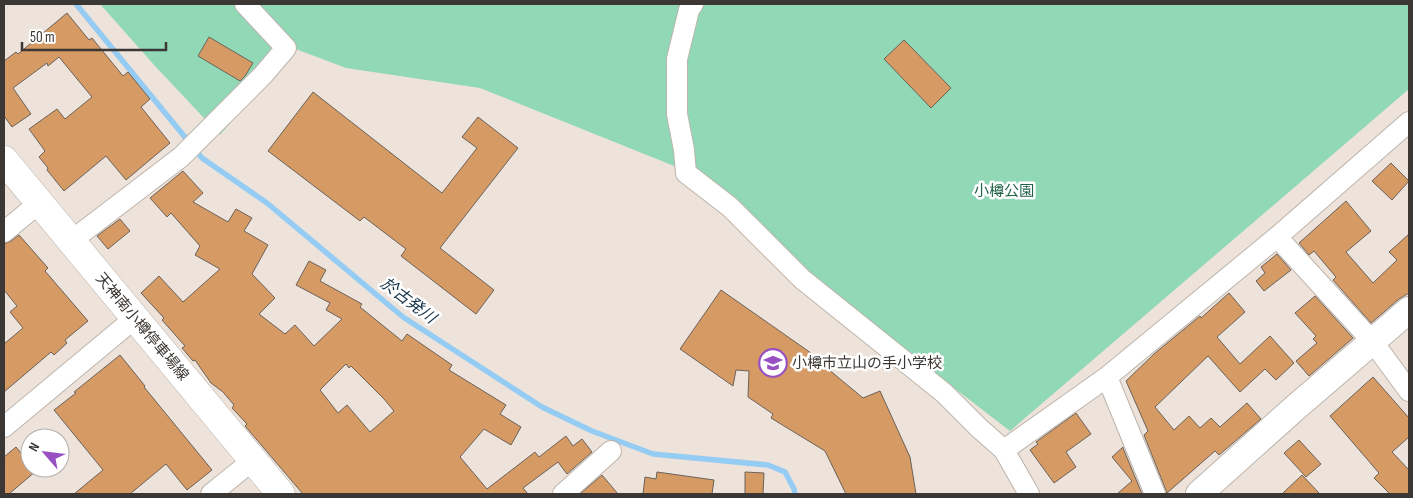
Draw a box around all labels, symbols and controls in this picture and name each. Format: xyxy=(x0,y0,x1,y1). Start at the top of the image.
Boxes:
scale bar xyxy=(22,20,166,52)
text: 50 m xyxy=(30,28,55,47)
park label: 小樽公園 xyxy=(974,182,1034,201)
street label: 天神南小樽停車場線 xyxy=(91,269,193,385)
water label: 於古発川 xyxy=(377,274,441,329)
school or university icon: 小樽市立山の手小学校 xyxy=(758,348,788,378)
place label: 小樽市立山の手小学校 xyxy=(792,354,942,373)
north arrow xyxy=(20,428,70,478)
text: N xyxy=(25,440,43,454)

